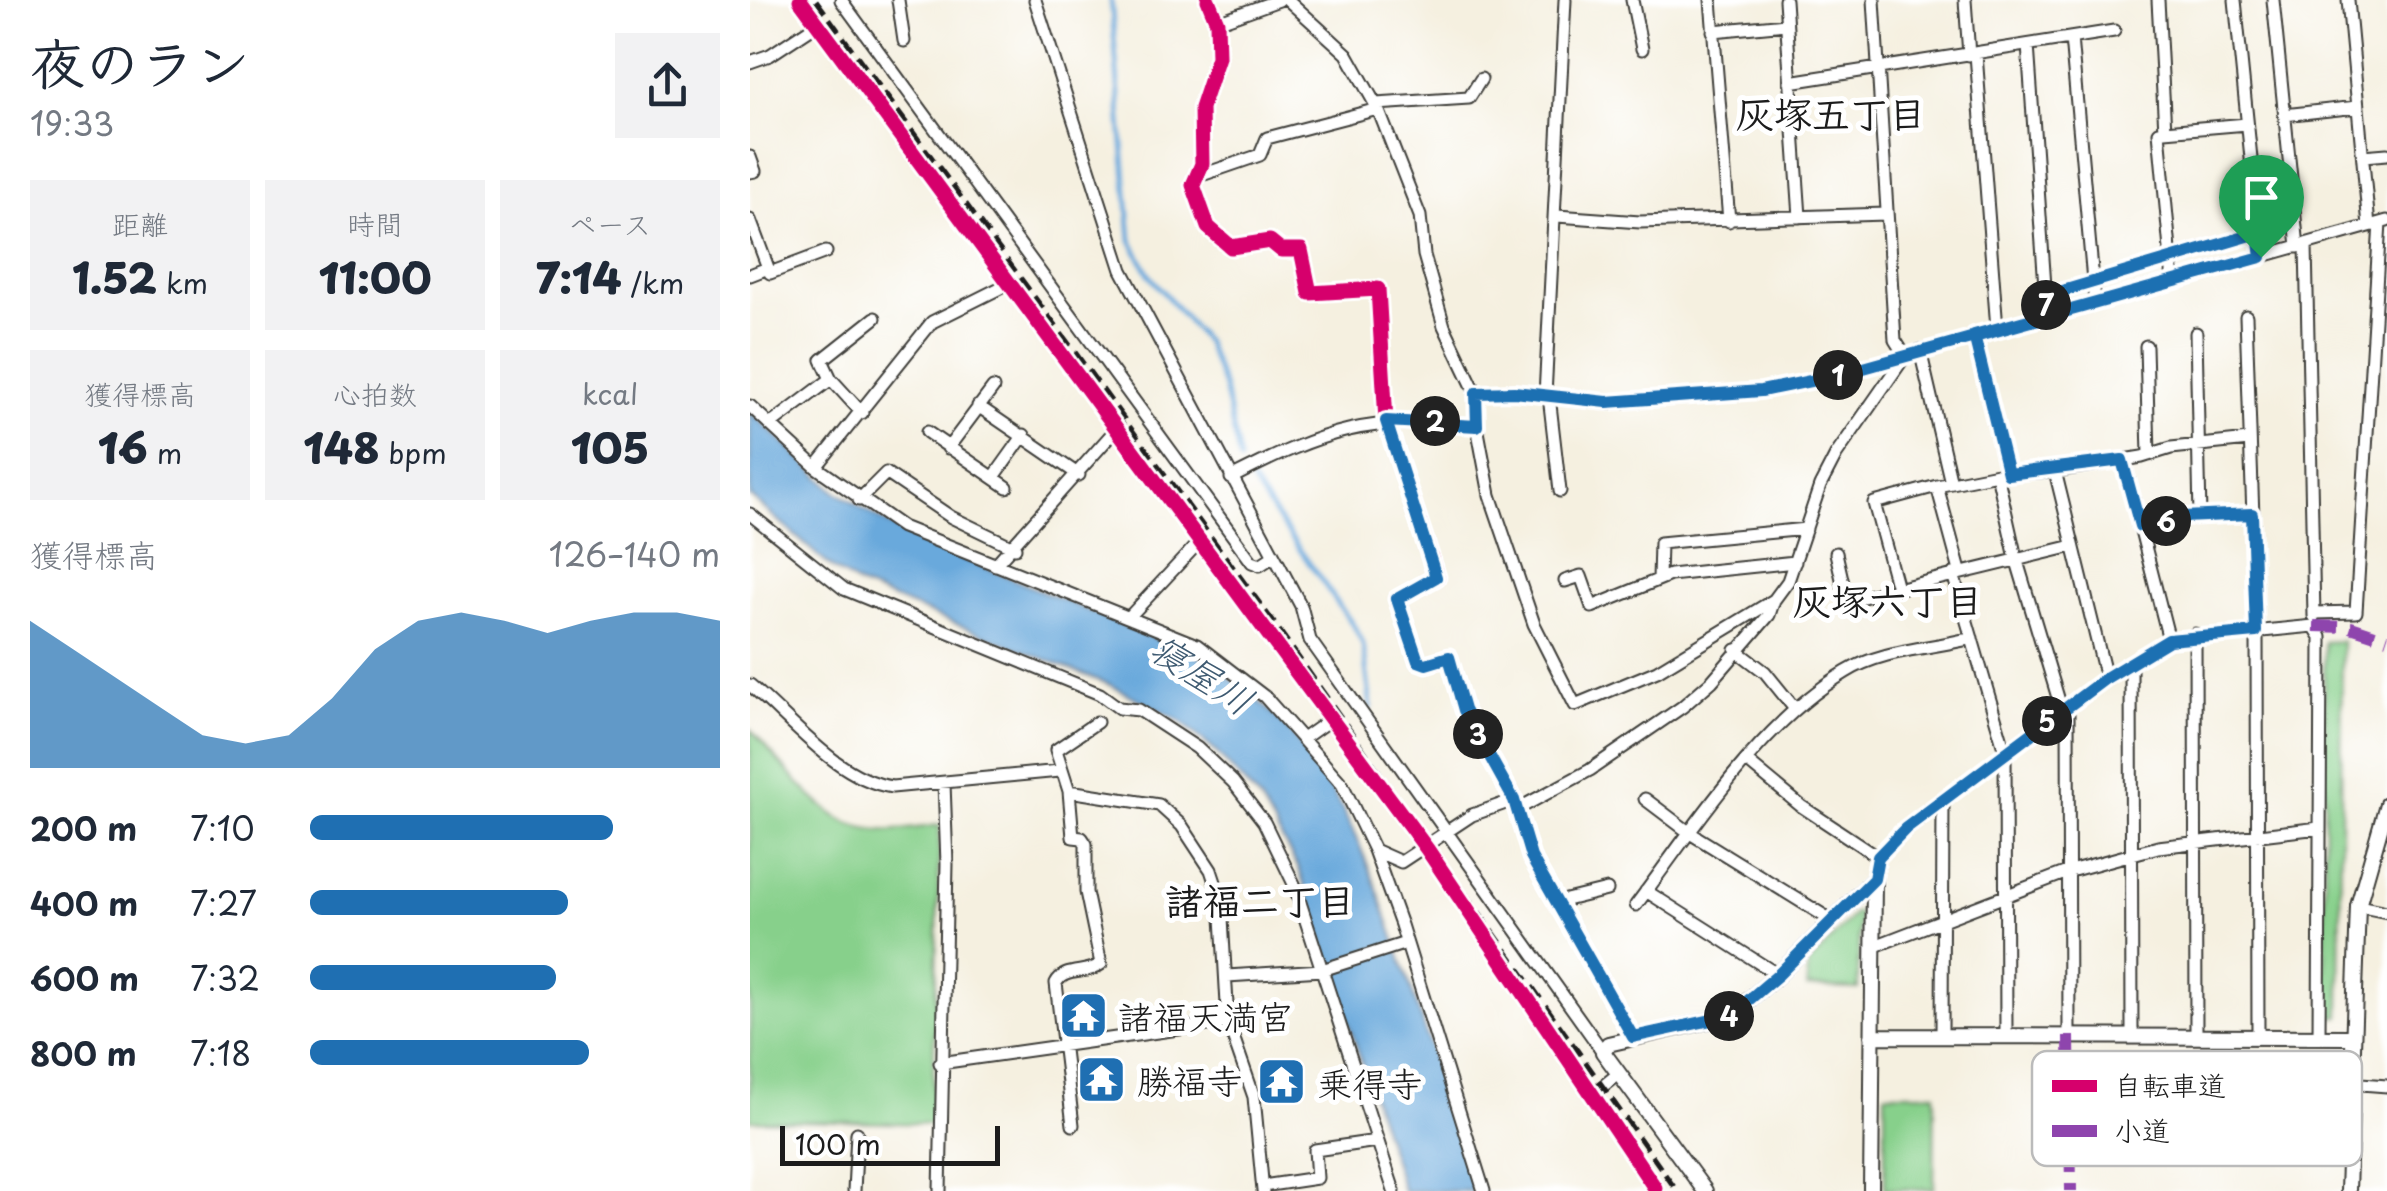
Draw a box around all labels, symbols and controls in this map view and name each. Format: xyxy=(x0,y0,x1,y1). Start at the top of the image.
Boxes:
text: 夜のラン xyxy=(30,20,250,103)
button: share xyxy=(615,33,720,138)
district label: 灰塚五丁目 xyxy=(1736,84,1926,141)
text: 19:33 xyxy=(30,99,114,147)
pin xyxy=(2219,155,2304,258)
icon: arrive xyxy=(2234,170,2289,225)
text: 距離 xyxy=(112,202,168,245)
text: 時間 xyxy=(347,202,403,245)
text: ペース xyxy=(569,202,651,245)
text: 1.52 xyxy=(72,245,157,308)
text: 11:00 xyxy=(318,245,432,308)
text: 7:14 xyxy=(536,245,621,308)
text: km xyxy=(157,261,208,304)
text: /km xyxy=(621,261,684,304)
pin: 7 xyxy=(2021,280,2071,330)
text: 7 xyxy=(2038,283,2054,326)
pin: 1 xyxy=(1813,350,1863,400)
text: 1 xyxy=(1831,353,1845,396)
text: 獲得標高 xyxy=(84,372,196,415)
text: 心拍数 xyxy=(333,372,417,415)
text: kcal xyxy=(582,372,638,415)
pin: 2 xyxy=(1410,396,1460,446)
text: 2 xyxy=(1425,399,1445,442)
text: 16 xyxy=(98,415,148,478)
text: 148 xyxy=(303,415,380,478)
text: 105 xyxy=(571,415,649,478)
text: m xyxy=(148,431,182,474)
text: bpm xyxy=(380,431,447,474)
pin: 6 xyxy=(2141,496,2191,546)
text: 6 xyxy=(2156,499,2176,542)
text: 獲得標高 xyxy=(30,530,158,578)
text: 126–140 m xyxy=(549,530,720,578)
district label: 灰塚六丁目 xyxy=(1793,571,1983,628)
water label: 寝屋川 xyxy=(1140,618,1266,728)
pin: 5 xyxy=(2022,696,2072,746)
text: 5 xyxy=(2038,699,2056,742)
pin: 3 xyxy=(1453,709,1503,759)
text: 3 xyxy=(1469,712,1487,755)
text: 200 m xyxy=(30,804,137,852)
text: 7:10 xyxy=(190,804,255,852)
district label: 諸福二丁目 xyxy=(1165,871,1355,928)
text: 400 m xyxy=(30,879,138,927)
text: 7:27 xyxy=(190,879,257,927)
text: 600 m xyxy=(30,954,139,1002)
text: 7:32 xyxy=(190,954,260,1002)
temple icon: 諸福天満宮 xyxy=(1057,989,1109,1041)
place label: 諸福天満宮 xyxy=(1118,989,1293,1042)
pin: 4 xyxy=(1704,991,1754,1041)
text: 4 xyxy=(1719,994,1739,1037)
text: 800 m xyxy=(30,1029,137,1077)
text: 7:18 xyxy=(190,1029,251,1077)
legend xyxy=(2032,1051,2362,1166)
temple icon: 勝福寺 xyxy=(1076,1053,1128,1105)
place label: 勝福寺 xyxy=(1137,1053,1242,1106)
temple icon: 乗得寺 xyxy=(1256,1056,1308,1108)
place label: 乗得寺 xyxy=(1317,1056,1422,1109)
text: 自転車道 xyxy=(2114,1063,2226,1106)
text: 小道 xyxy=(2114,1108,2170,1151)
scale bar xyxy=(780,1121,1000,1166)
text: 100 m xyxy=(795,1122,881,1165)

